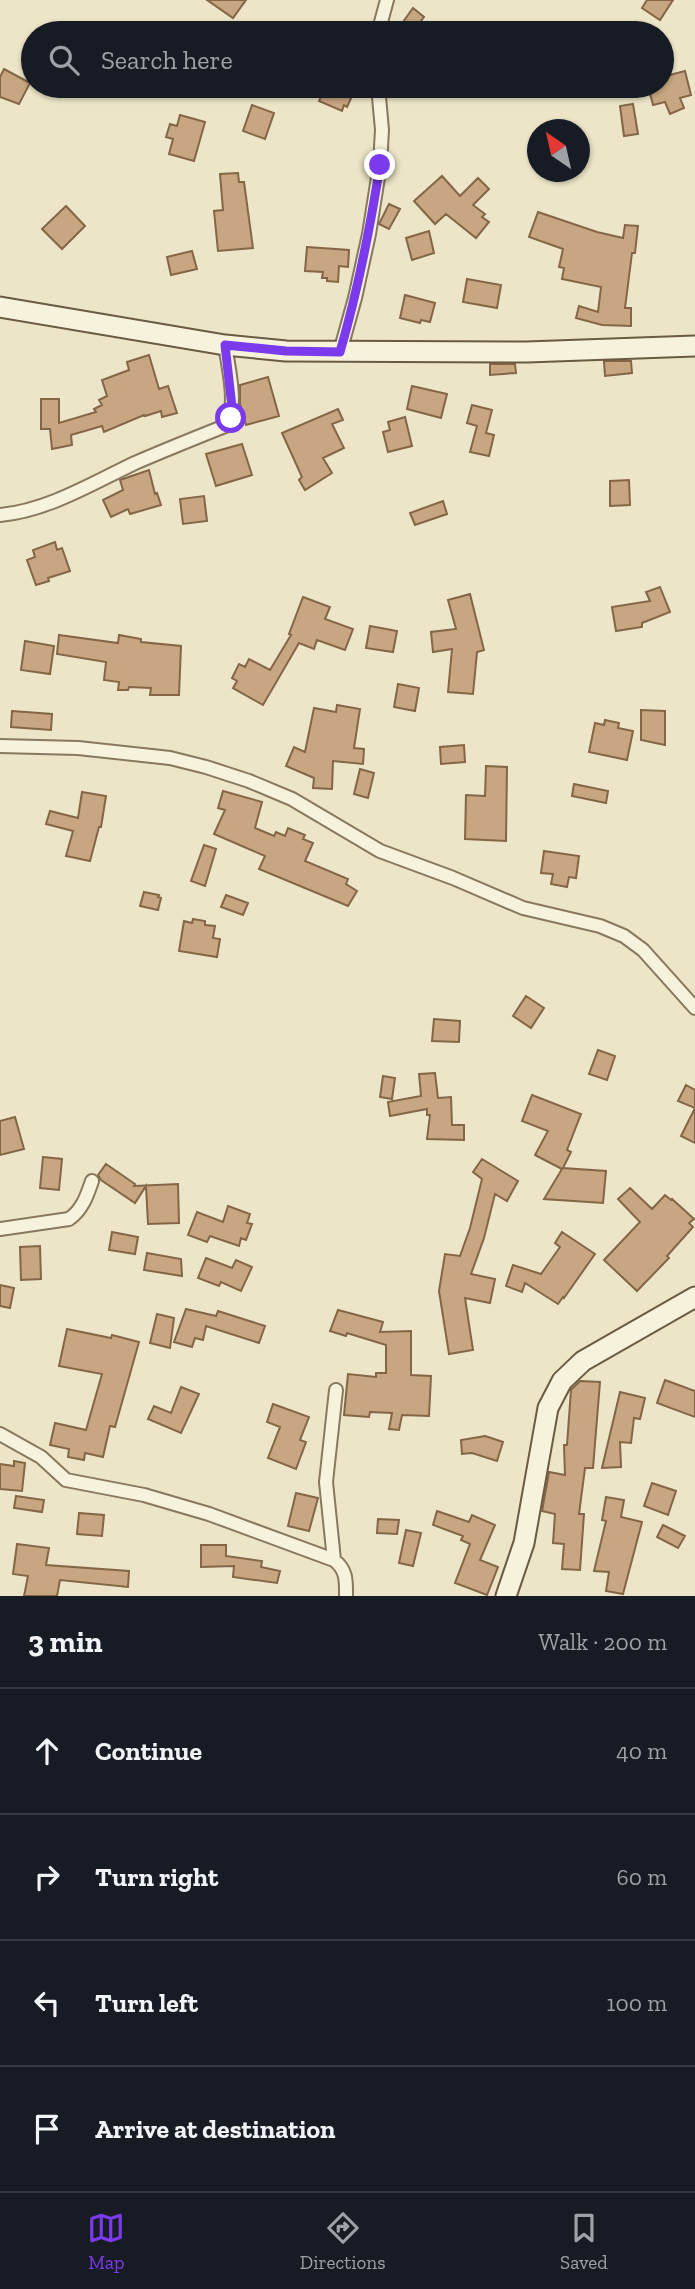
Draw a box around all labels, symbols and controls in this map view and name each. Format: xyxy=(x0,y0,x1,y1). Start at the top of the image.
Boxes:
search box xyxy=(21,21,674,98)
icon: search xyxy=(45,41,83,79)
text: Search here xyxy=(101,44,233,76)
north arrow xyxy=(527,119,590,182)
route end xyxy=(364,149,395,180)
route start xyxy=(215,402,246,433)
text: 3 min xyxy=(28,1624,103,1660)
text: Walk · 200 m xyxy=(538,1628,667,1656)
icon: ahead xyxy=(28,1732,66,1770)
text: Continue xyxy=(95,1735,202,1767)
text: 40 m xyxy=(616,1737,667,1765)
icon: right xyxy=(28,1858,66,1896)
text: Turn right xyxy=(95,1861,218,1893)
text: 60 m xyxy=(616,1863,667,1891)
icon: left xyxy=(28,1984,66,2022)
text: Turn left xyxy=(95,1987,198,2019)
text: 100 m xyxy=(607,1989,667,2017)
icon: arrive xyxy=(28,2110,66,2148)
text: Arrive at destination xyxy=(95,2113,335,2145)
tab: Map xyxy=(87,2209,125,2274)
tab: Directions xyxy=(300,2209,386,2274)
tab: Saved xyxy=(560,2209,608,2274)

